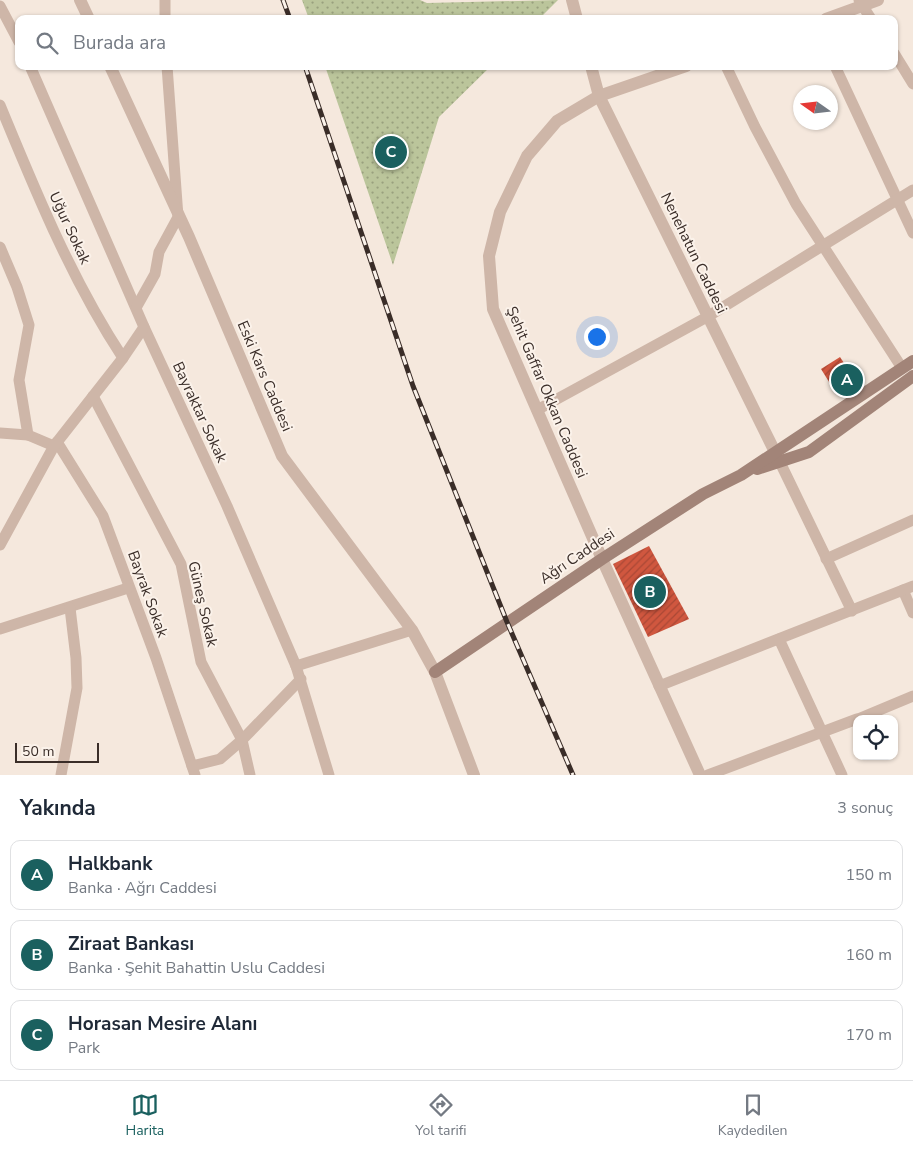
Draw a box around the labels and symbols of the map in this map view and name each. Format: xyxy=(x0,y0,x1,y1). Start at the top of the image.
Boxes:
north arrow xyxy=(793,85,838,130)
pin: C xyxy=(375,133,407,171)
street label: Uğur Sokak xyxy=(44,189,96,268)
street label: Nenehatun Caddesi xyxy=(656,189,732,317)
street label: Şehit Gaffar Okkan Caddesi xyxy=(502,303,592,481)
street label: Eski Kars Caddesi xyxy=(233,318,297,434)
your location xyxy=(584,324,610,350)
street label: Bayraktar Sokak xyxy=(168,358,232,466)
pin: A xyxy=(831,361,863,399)
street label: Ağrı Caddesi xyxy=(536,524,618,588)
street label: Bayrak Sokak xyxy=(123,548,173,641)
street label: Güneş Sokak xyxy=(183,559,223,649)
pin: B xyxy=(634,573,666,611)
scale bar xyxy=(15,740,99,763)

